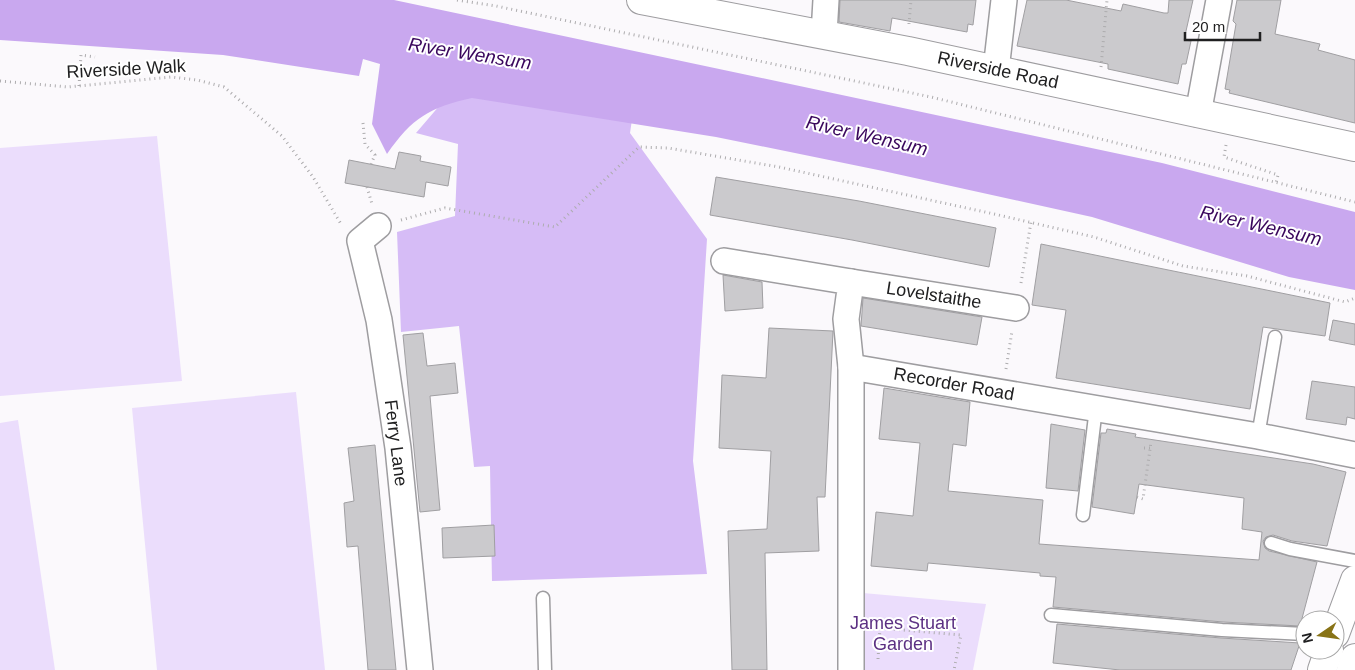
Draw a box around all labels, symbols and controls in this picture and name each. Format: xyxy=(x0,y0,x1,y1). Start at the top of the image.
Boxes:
scale bar xyxy=(1185,10,1260,42)
text: 20 m xyxy=(1192,18,1225,35)
water label: River Wensum xyxy=(407,33,533,74)
street label: Riverside Road xyxy=(936,47,1060,93)
street label: Riverside Walk xyxy=(66,56,187,82)
water label: River Wensum xyxy=(804,111,930,160)
water label: River Wensum xyxy=(1198,201,1324,250)
street label: Lovelstaithe xyxy=(885,278,983,312)
street label: Recorder Road xyxy=(892,364,1016,404)
street label: Ferry Lane xyxy=(381,399,411,487)
north arrow xyxy=(1295,610,1345,660)
park label: James Stuart Garden xyxy=(850,613,956,654)
text: N xyxy=(1298,631,1316,645)

